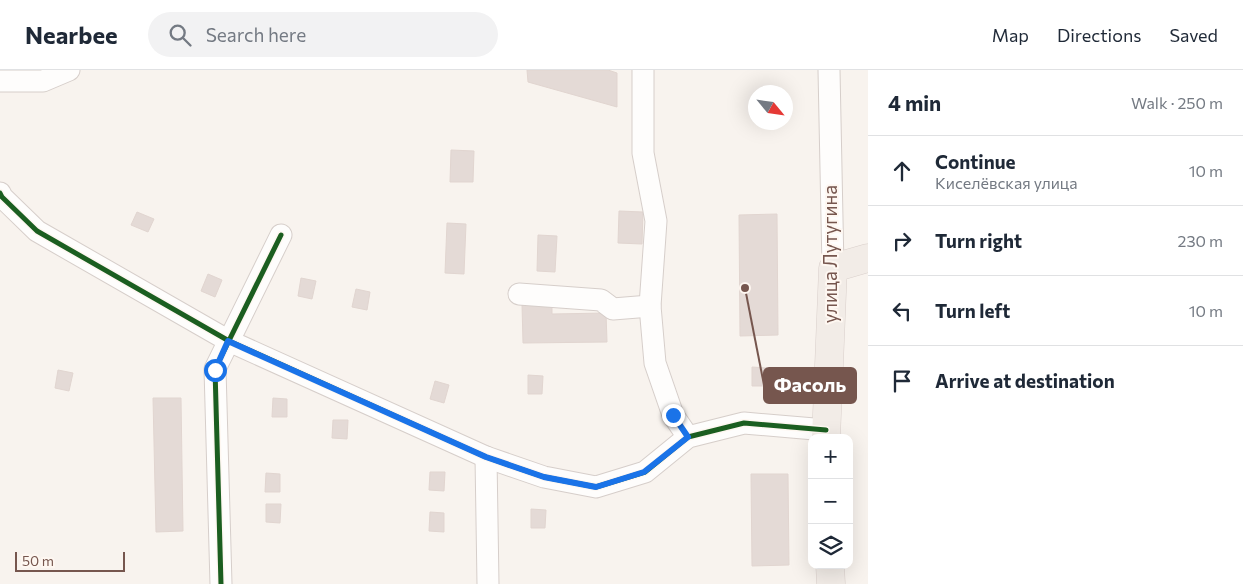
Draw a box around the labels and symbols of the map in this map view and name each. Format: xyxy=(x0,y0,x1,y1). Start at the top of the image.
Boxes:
north arrow xyxy=(748,85,793,130)
street label: улица Лутугина xyxy=(818,185,841,323)
route start xyxy=(204,359,227,382)
callout: Фасоль xyxy=(764,368,856,403)
text: Фасоль xyxy=(774,372,847,396)
route end xyxy=(662,404,685,427)
scale bar xyxy=(15,549,125,572)

